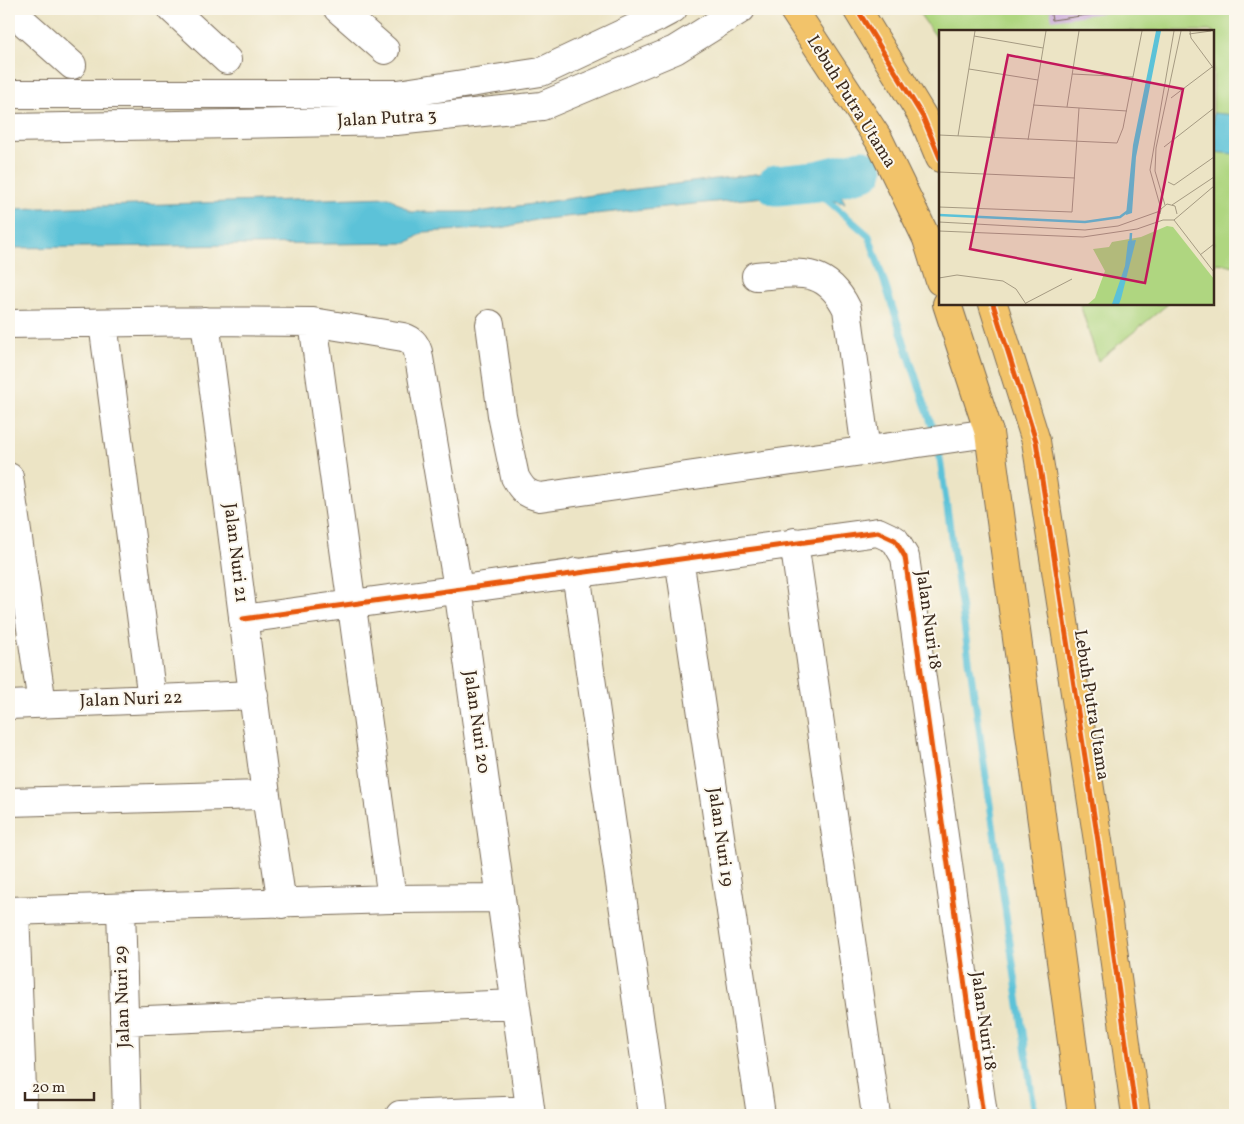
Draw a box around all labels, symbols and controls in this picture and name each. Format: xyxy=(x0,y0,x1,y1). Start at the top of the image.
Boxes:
inset map xyxy=(939,30,1214,305)
street label: Lebuh Putra Utama xyxy=(800,31,902,173)
street label: Jalan Putra 3 xyxy=(336,104,438,134)
street label: Jalan Nuri 21 xyxy=(216,502,254,604)
street label: Jalan Nuri 18 xyxy=(909,569,947,671)
street label: Lebuh Putra Utama xyxy=(1067,628,1115,782)
street label: Jalan Nuri 20 xyxy=(456,669,496,775)
street label: Jalan Nuri 22 xyxy=(79,686,183,714)
street label: Jalan Nuri 19 xyxy=(701,786,739,888)
street label: Jalan Nuri 29 xyxy=(109,945,137,1049)
street label: Jalan Nuri 18 xyxy=(964,970,1002,1072)
scale bar xyxy=(25,1069,94,1101)
text: 20 m xyxy=(32,1078,65,1099)

